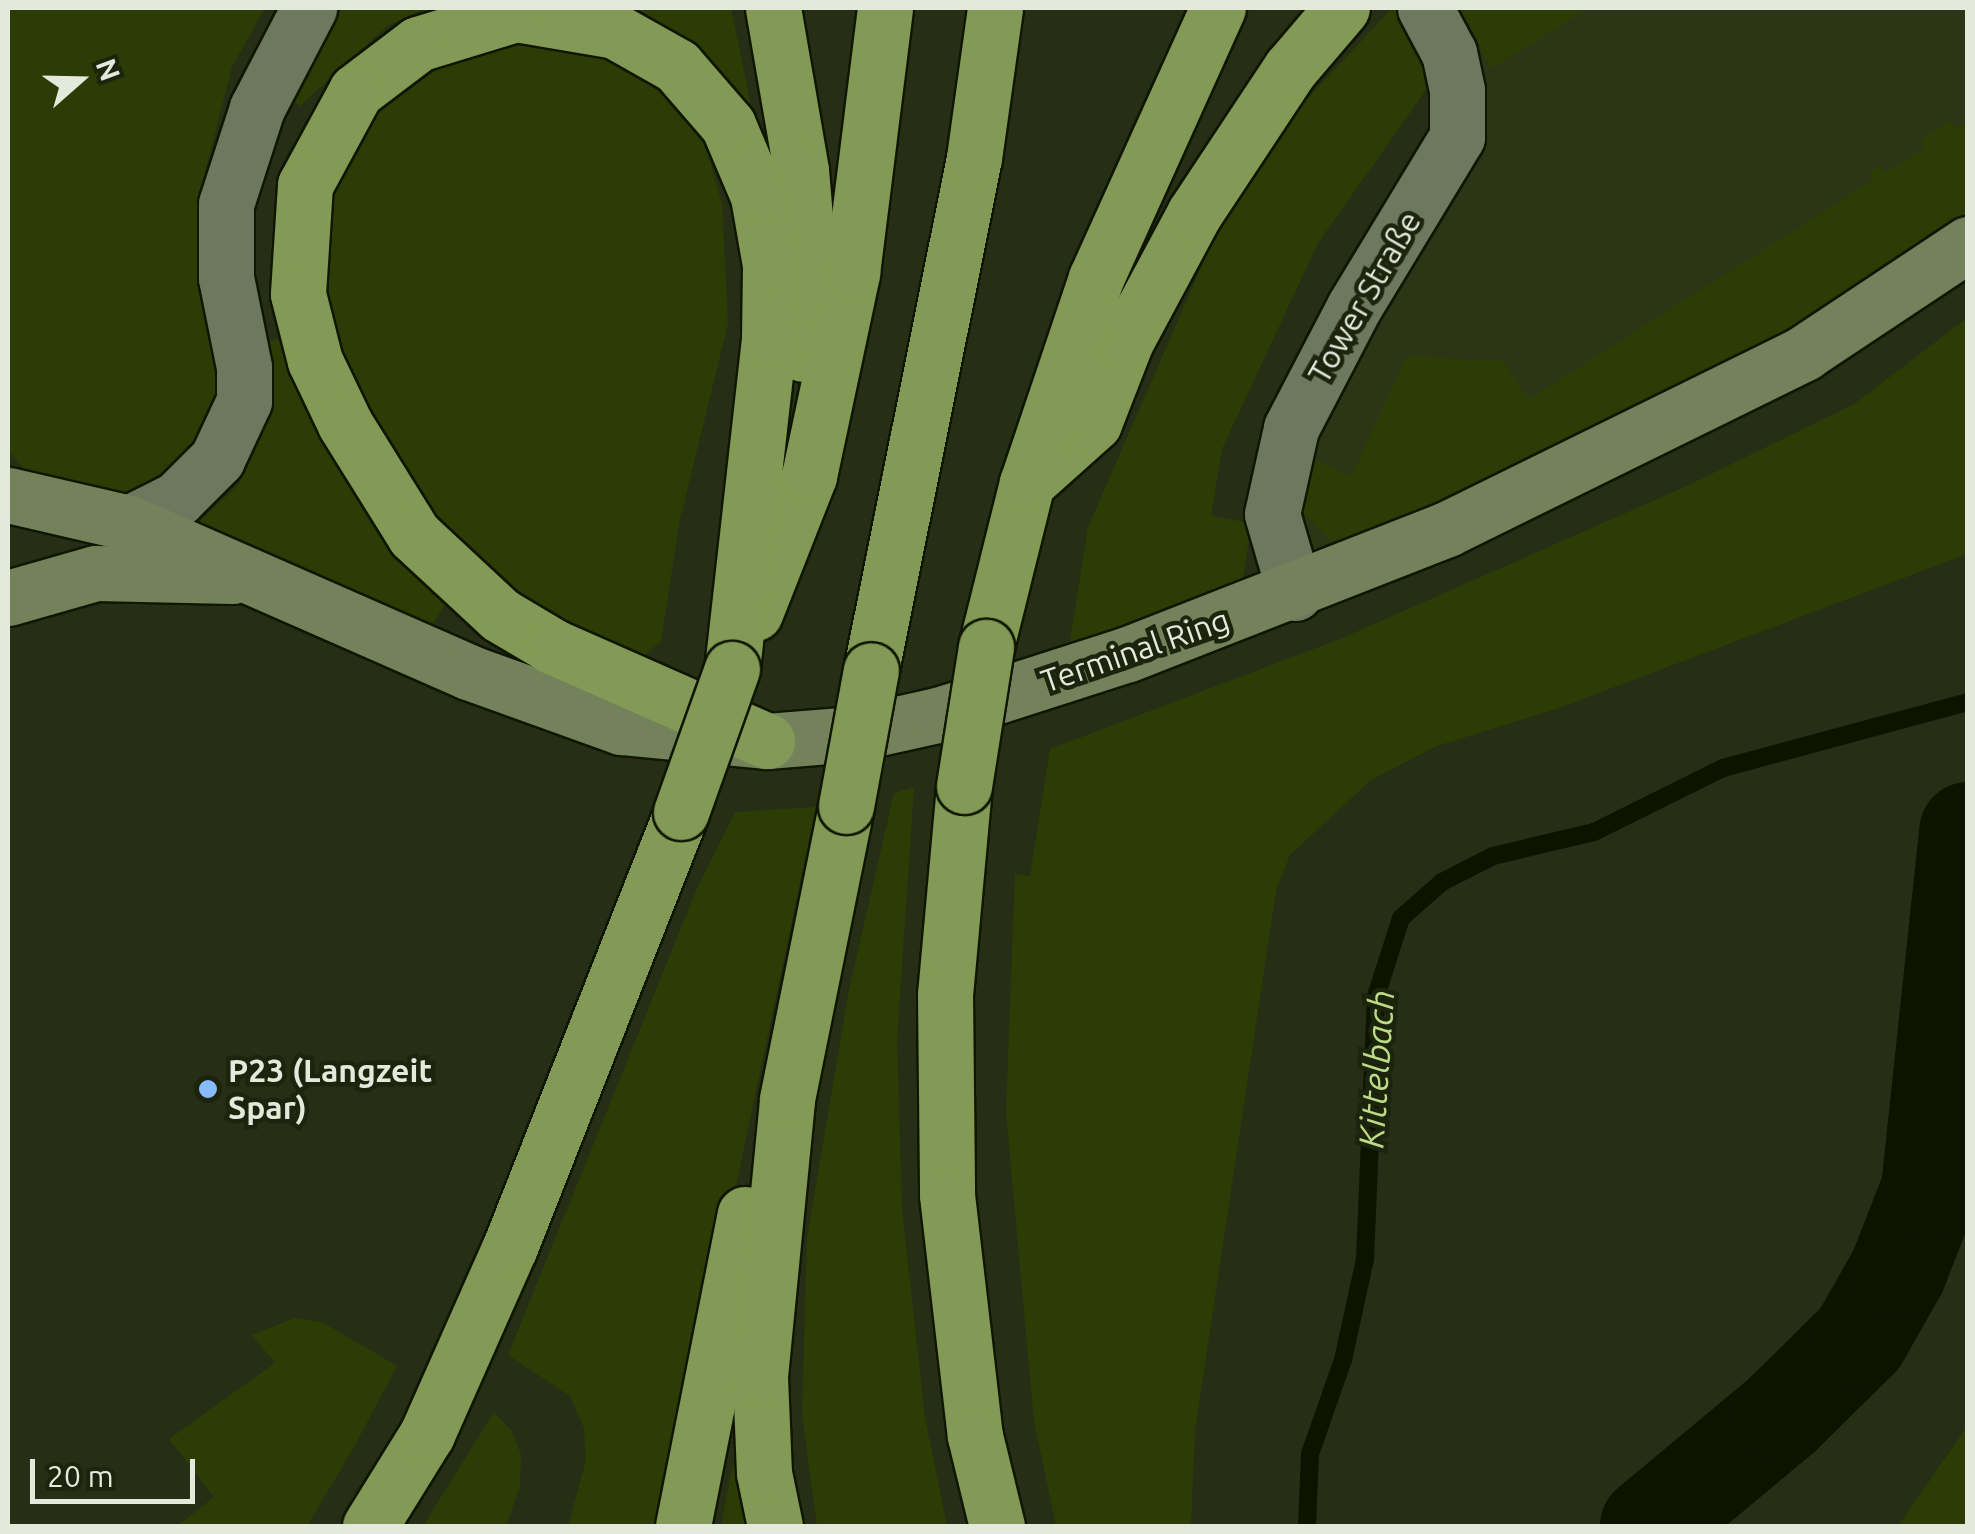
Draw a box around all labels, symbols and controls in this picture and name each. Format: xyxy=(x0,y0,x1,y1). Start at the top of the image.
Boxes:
north arrow xyxy=(30,30,130,130)
text: N xyxy=(91,54,127,85)
street label: Tower Straße xyxy=(1299,204,1429,390)
street label: Terminal Ring xyxy=(1036,600,1234,700)
water label: Kittelbach xyxy=(1350,988,1402,1150)
place label: P23 (Langzeit Spar) xyxy=(228,1052,432,1127)
marker: P23 (Langzeit Spar) xyxy=(197,1078,219,1100)
scale bar xyxy=(35,1439,200,1501)
text: 20 m xyxy=(47,1459,114,1493)

